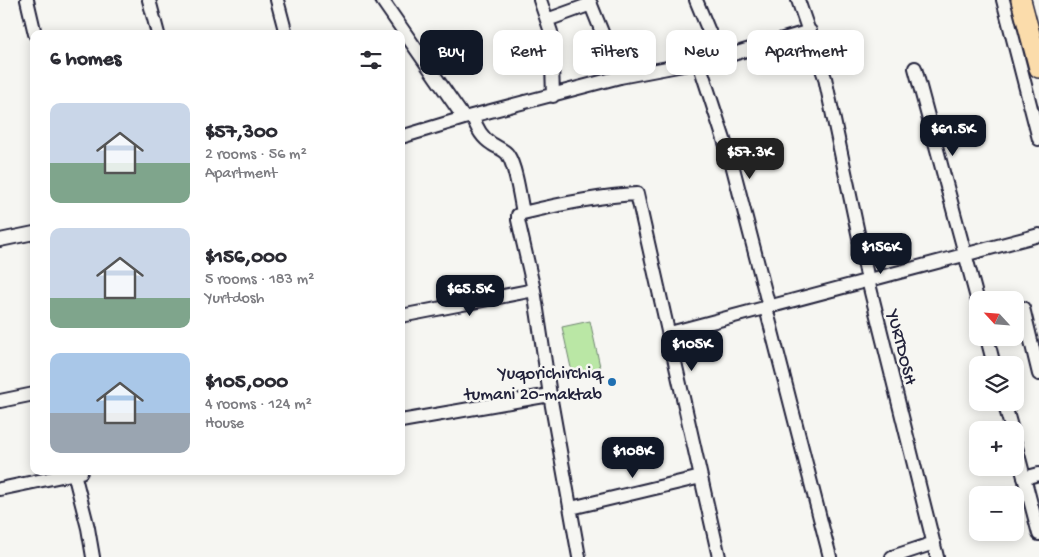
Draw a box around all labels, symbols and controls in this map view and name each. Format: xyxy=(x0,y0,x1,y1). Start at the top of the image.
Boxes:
chip: Buy xyxy=(420,30,483,75)
chip: Rent xyxy=(493,30,563,75)
chip: Filters xyxy=(573,30,656,75)
chip: New xyxy=(666,30,737,75)
chip: Apartment xyxy=(747,30,864,75)
icon: filters xyxy=(357,46,385,74)
text: 6 homes xyxy=(50,48,121,73)
pin: $61.5K xyxy=(912,114,994,157)
text: $57,300 xyxy=(205,121,278,146)
text: $61.5K xyxy=(931,121,975,140)
icon: home xyxy=(90,123,150,183)
pin: $57.3K xyxy=(709,138,791,180)
text: $57.3K xyxy=(727,144,773,163)
text: 2 rooms · 56 m² xyxy=(205,146,307,165)
text: Apartment xyxy=(205,165,277,184)
pin: $156K xyxy=(846,232,916,275)
text: $156K xyxy=(862,239,900,258)
text: $156,000 xyxy=(205,246,287,271)
icon: home xyxy=(90,248,150,308)
text: 5 rooms · 183 m² xyxy=(205,271,314,290)
pin: $65.5K xyxy=(429,274,511,317)
text: $65.5K xyxy=(447,281,493,300)
text: Yurtdosh xyxy=(205,290,264,309)
north arrow xyxy=(969,291,1024,346)
map controls xyxy=(969,291,1024,541)
street label: YURTDOSH xyxy=(881,306,920,388)
pin: $105K xyxy=(657,330,727,372)
text: $105K xyxy=(672,336,712,355)
button: layers xyxy=(969,356,1024,411)
place label: Yuqorichirchiq tumani 20-maktab xyxy=(463,364,604,406)
text: $105,000 xyxy=(205,371,288,396)
icon: home xyxy=(90,373,150,433)
marker: Yuqorichirchiq tumani 20-maktab xyxy=(606,376,618,388)
text: 4 rooms · 124 m² xyxy=(205,396,312,415)
text: House xyxy=(205,415,244,434)
button: + xyxy=(969,421,1024,476)
pin: $108K xyxy=(598,436,668,479)
text: $108K xyxy=(613,443,653,462)
button: − xyxy=(969,486,1024,541)

